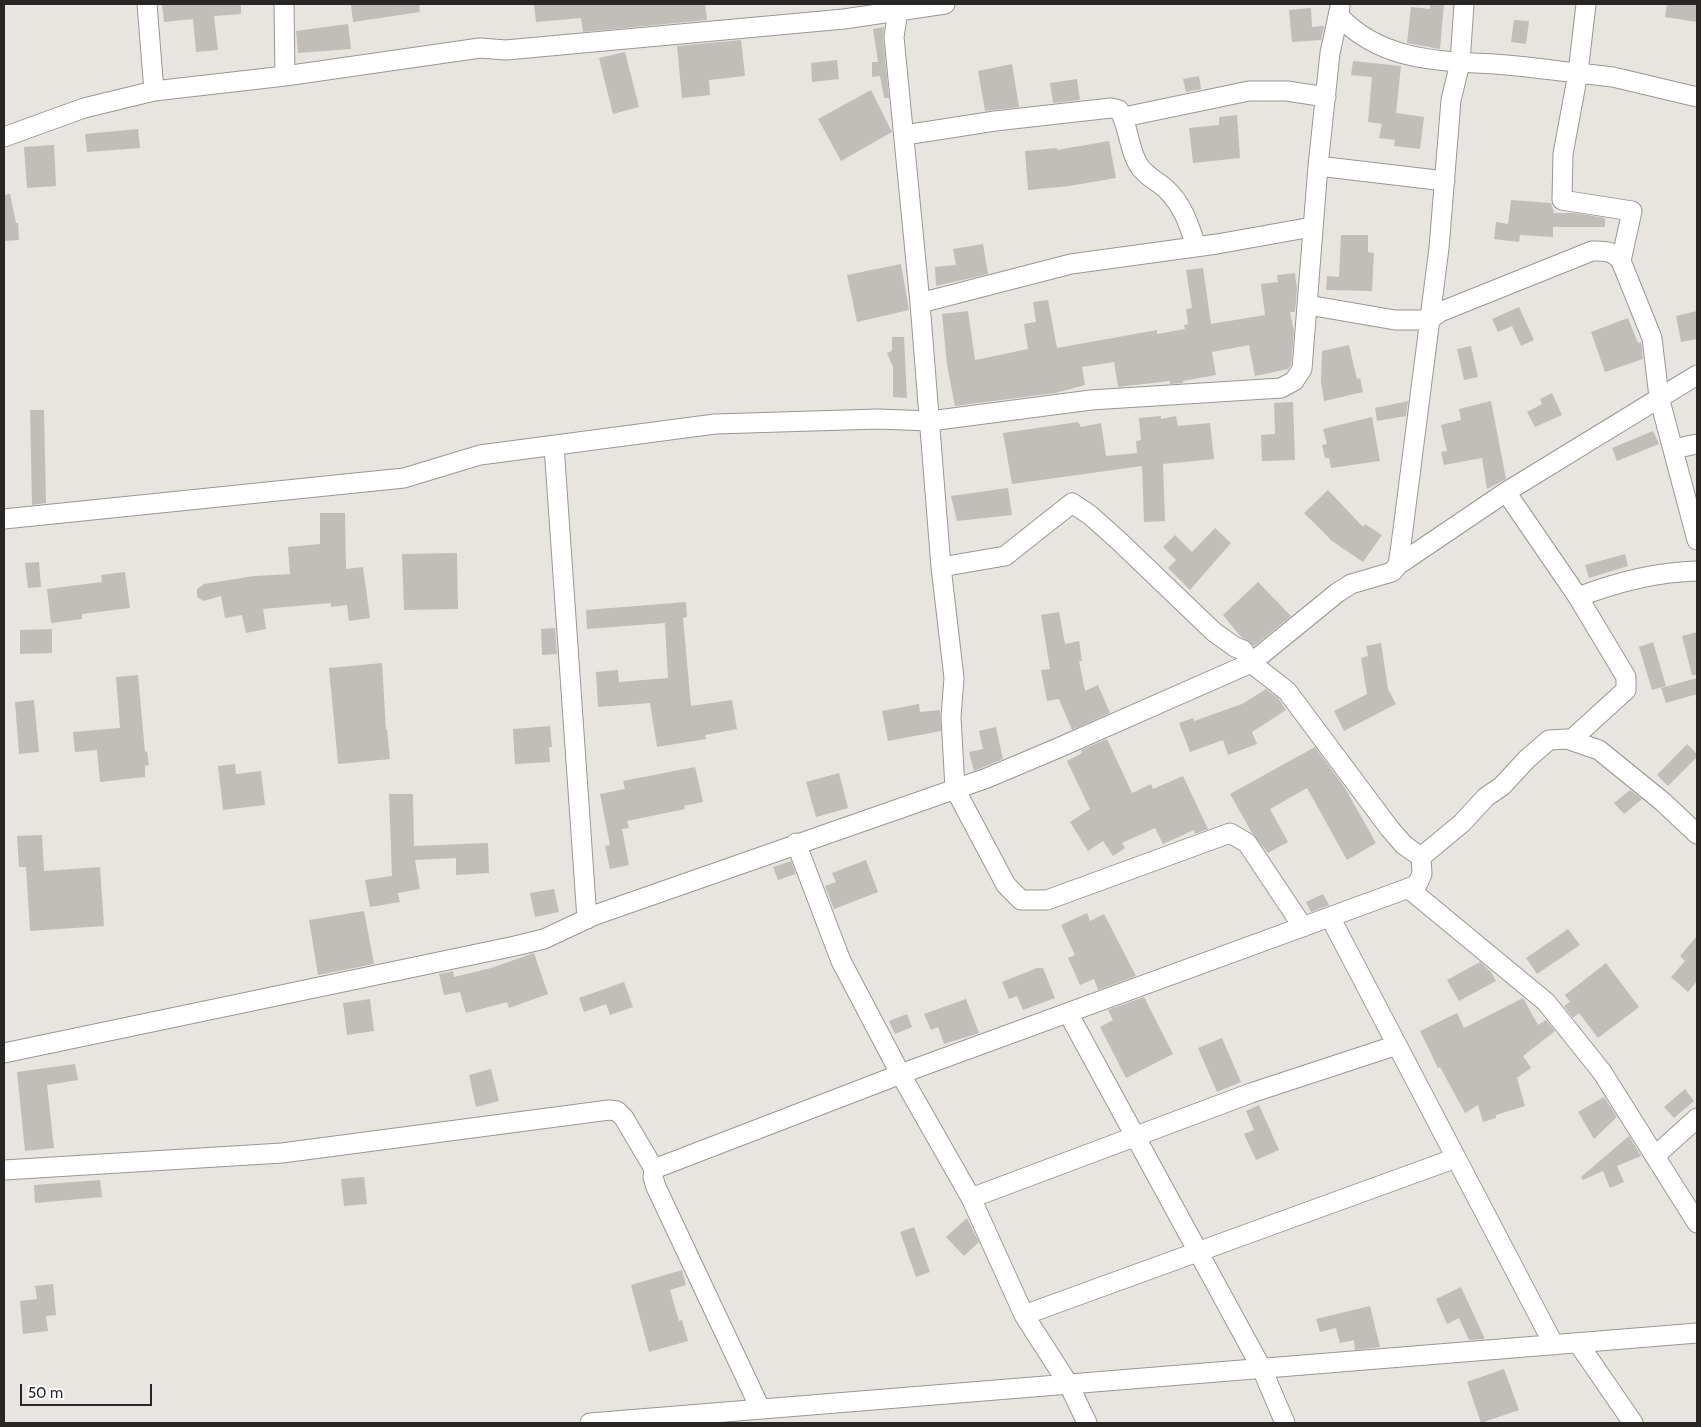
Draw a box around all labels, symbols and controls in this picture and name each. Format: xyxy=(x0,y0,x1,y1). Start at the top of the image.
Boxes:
scale bar xyxy=(22,1374,155,1406)
text: 50 m xyxy=(28,1384,63,1402)

